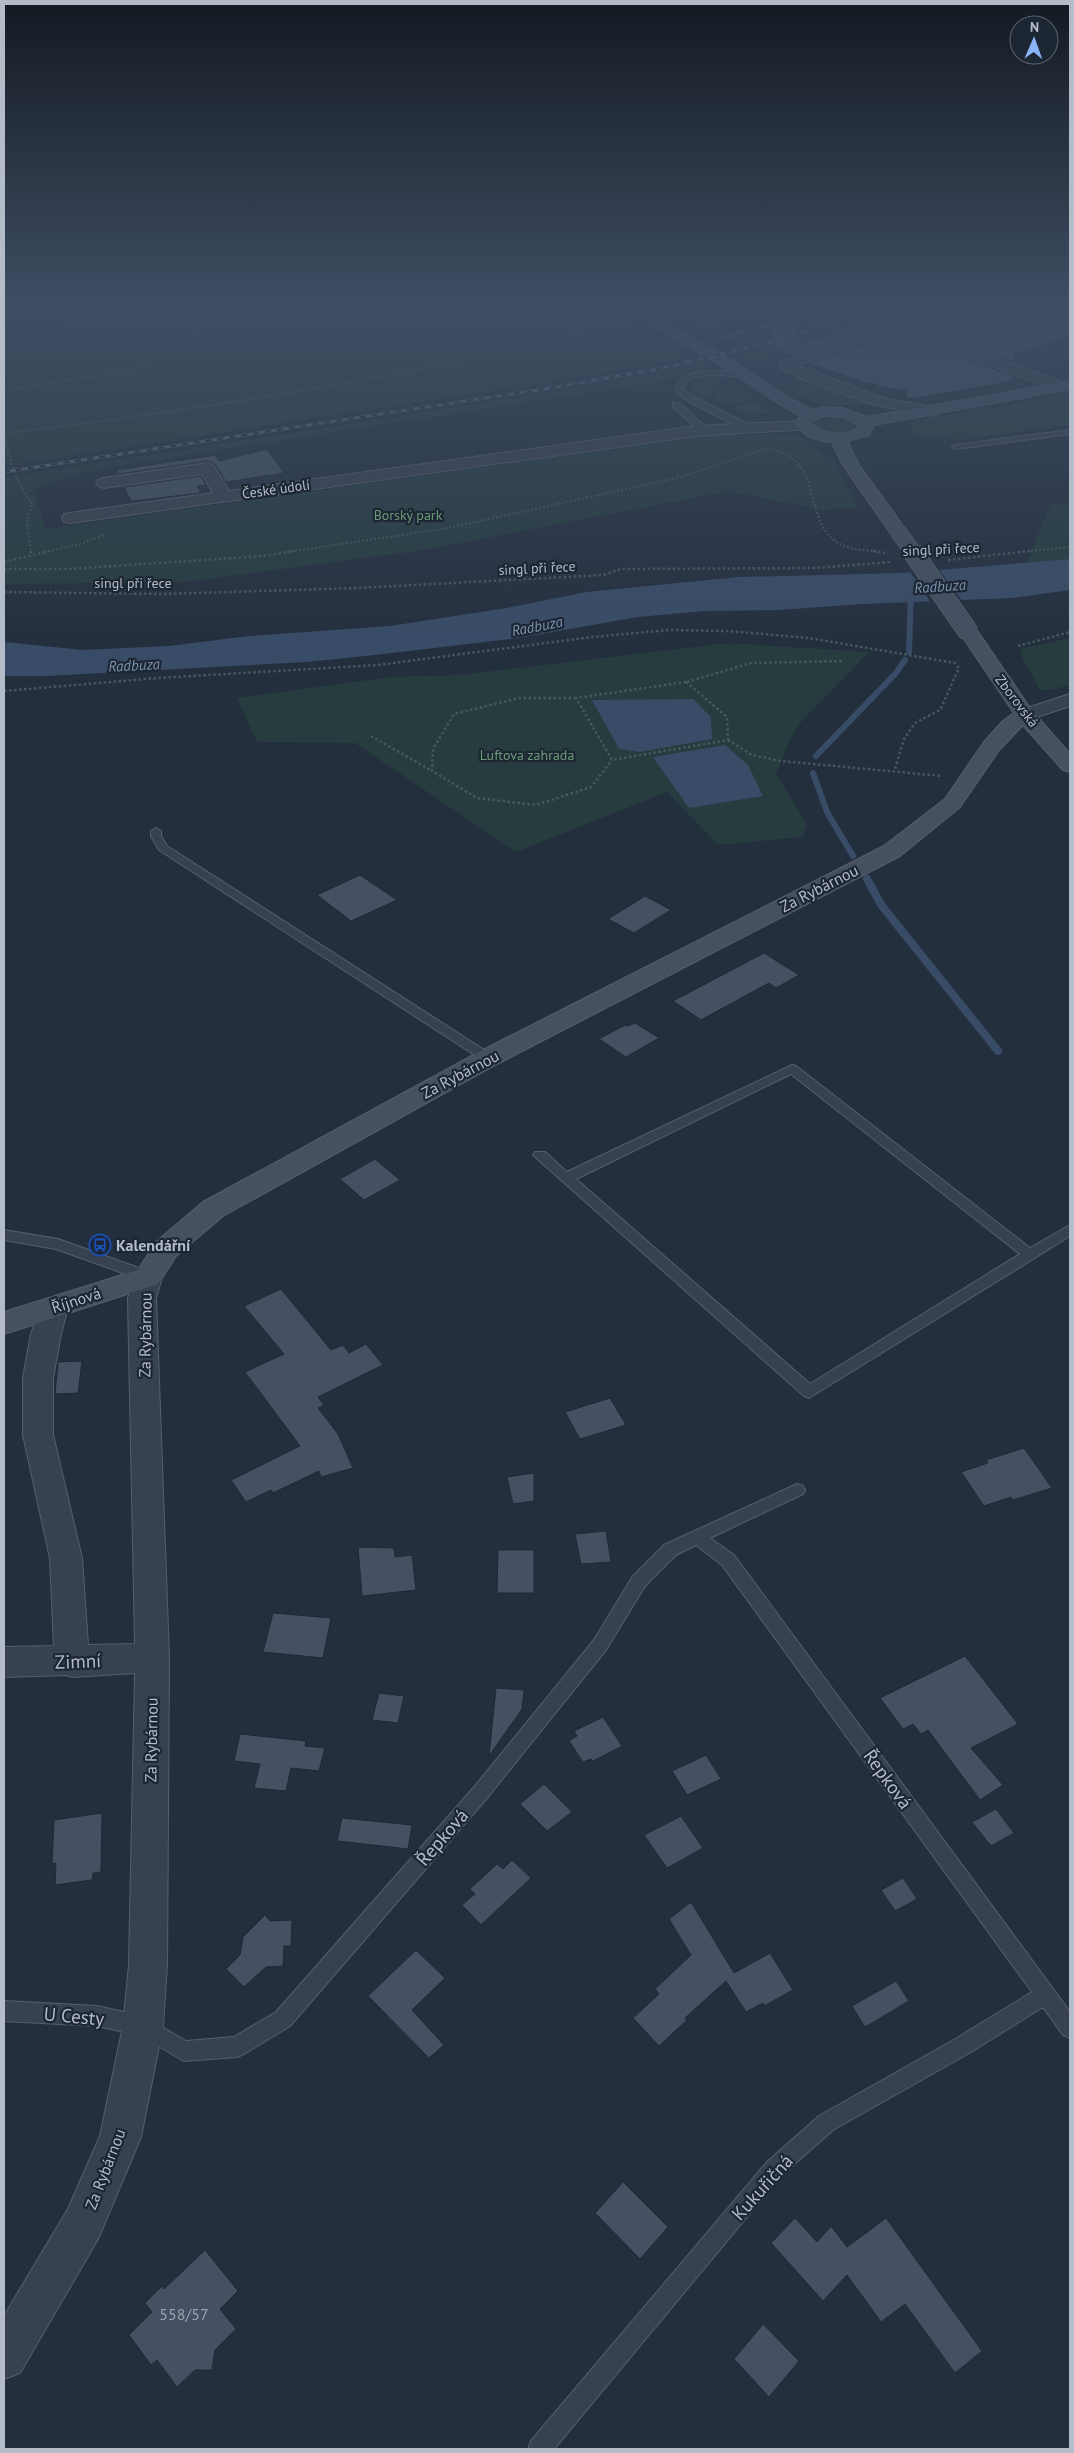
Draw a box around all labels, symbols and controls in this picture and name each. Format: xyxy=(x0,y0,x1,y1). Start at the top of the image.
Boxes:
north arrow xyxy=(1009,15,1059,65)
text: N xyxy=(1030,18,1039,36)
street label: České údolí xyxy=(241,475,311,503)
park label: Borský park xyxy=(374,506,443,524)
street label: singl při řece xyxy=(902,538,980,560)
street label: singl při řece xyxy=(498,557,576,579)
street label: singl při řece xyxy=(94,574,172,592)
water label: Radbuza xyxy=(914,575,967,597)
water label: Radbuza xyxy=(510,612,565,640)
water label: Radbuza xyxy=(108,654,161,676)
street label: Zborovská xyxy=(991,671,1043,731)
park label: Luftova zahrada xyxy=(480,746,574,764)
street label: Za Rybárnou xyxy=(777,860,861,916)
street label: Za Rybárnou xyxy=(418,1045,502,1103)
bus stop icon: Kalendářní xyxy=(88,1233,112,1257)
place label: Kalendářní xyxy=(116,1235,191,1255)
street label: Říjnová xyxy=(49,1283,103,1317)
street label: Za Rybárnou xyxy=(134,1292,156,1378)
street label: Zimní xyxy=(54,1648,102,1674)
street label: Za Rybárnou xyxy=(140,1697,162,1783)
street label: Řepková xyxy=(858,1745,918,1813)
street label: Řepková xyxy=(411,1804,473,1870)
street label: U Cesty xyxy=(43,2001,105,2031)
street label: Za Rybárnou xyxy=(80,2126,130,2212)
street label: Kukuřičná xyxy=(726,2149,798,2225)
house number: 558/57 xyxy=(159,2304,209,2324)

